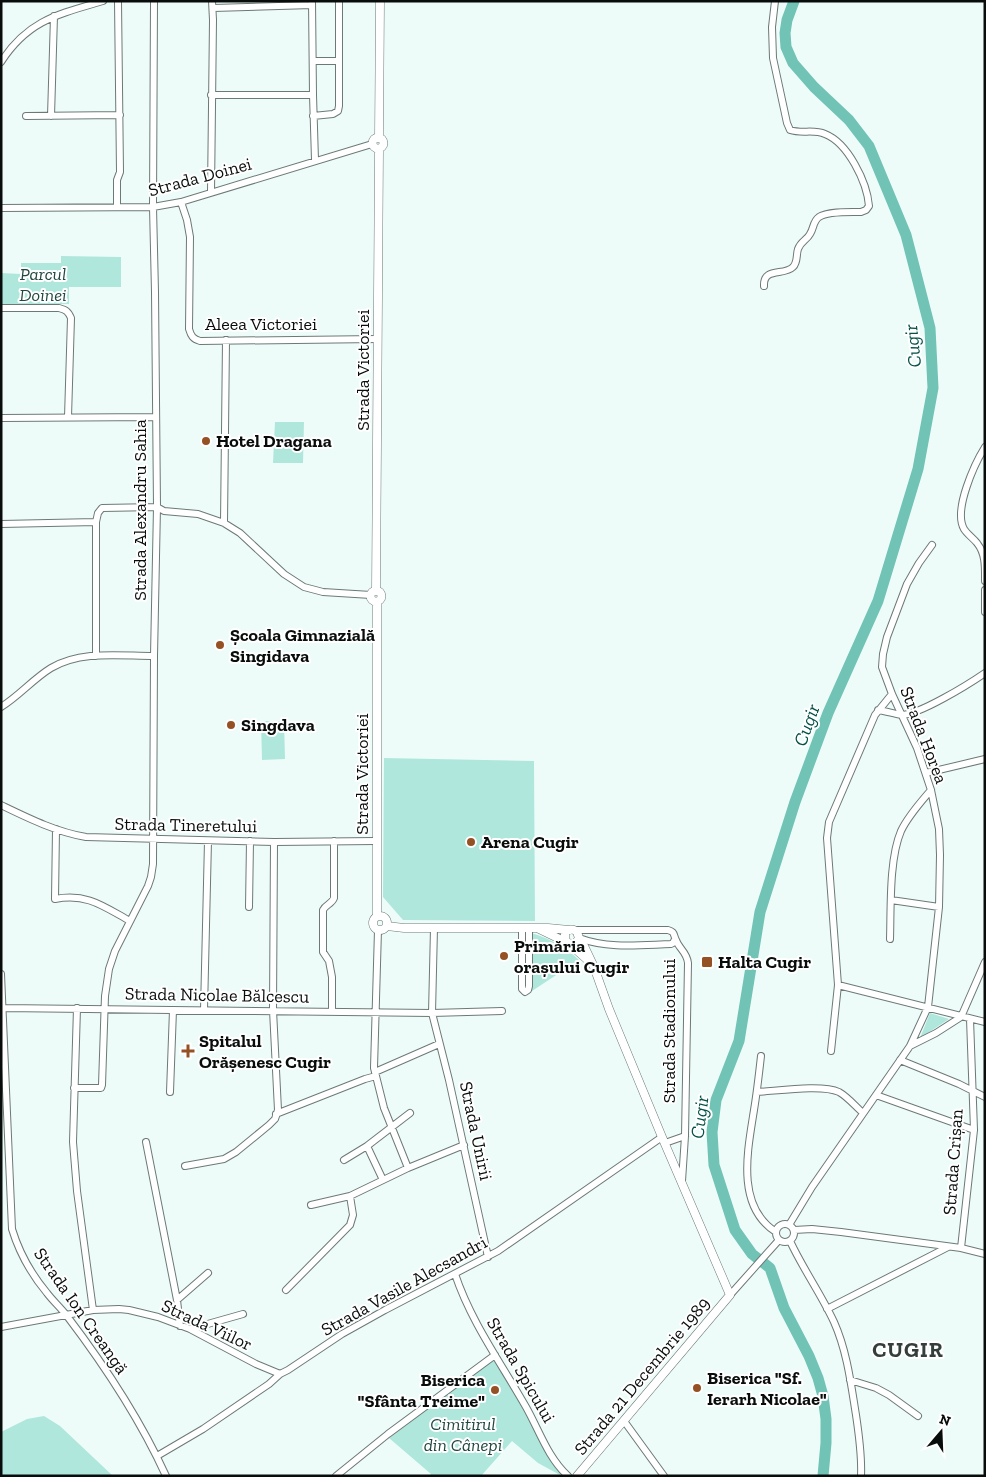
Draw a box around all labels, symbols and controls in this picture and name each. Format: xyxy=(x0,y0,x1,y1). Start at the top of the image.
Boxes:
street label: Strada Doinei xyxy=(146,153,254,201)
park label: Parcul Doinei xyxy=(19,263,67,306)
street label: Strada Victoriei xyxy=(352,309,374,431)
street label: Aleea Victoriei xyxy=(205,313,317,335)
water label: Cugir xyxy=(899,323,926,369)
street label: Strada Alexandru Sahia xyxy=(129,419,151,601)
place label: Hotel Dragana xyxy=(216,430,332,452)
marker: Hotel Dragana xyxy=(200,435,212,447)
place label: Școala Gimnazială Singidava xyxy=(230,624,375,667)
marker: Școala Gimnazială Singidava xyxy=(214,639,226,651)
street label: Strada Horea xyxy=(895,683,953,787)
water label: Cugir xyxy=(788,701,825,749)
street label: Strada Victoriei xyxy=(351,713,373,835)
place label: Singdava xyxy=(241,714,315,736)
marker: Singdava xyxy=(225,719,237,731)
street label: Strada Tineretului xyxy=(115,813,257,837)
place label: Arena Cugir xyxy=(481,831,579,853)
marker: Arena Cugir xyxy=(465,836,477,848)
place label: Primăria orașului Cugir xyxy=(514,935,629,978)
marker: Primăria orașului Cugir xyxy=(498,950,510,962)
place label: Halta Cugir xyxy=(718,951,811,973)
marker: Halta Cugir xyxy=(700,955,714,969)
street label: Strada Stadionului xyxy=(658,959,680,1103)
street label: Strada Nicolae Bălcescu xyxy=(125,982,309,1008)
place label: Spitalul Orășenesc Cugir xyxy=(199,1030,331,1073)
marker: Spitalul Orășenesc Cugir xyxy=(181,1044,195,1058)
street label: Strada Unirii xyxy=(455,1079,497,1183)
water label: Cugir xyxy=(685,1094,714,1140)
street label: Strada Crișan xyxy=(938,1108,968,1216)
street label: Strada Vasile Alecsandri xyxy=(317,1231,491,1341)
street label: Strada Ion Creangă xyxy=(29,1243,133,1379)
street label: Strada 21 Decembrie 1989 xyxy=(569,1293,715,1459)
street label: Strada Viilor xyxy=(158,1294,256,1356)
street label: Strada Spicului xyxy=(482,1313,560,1427)
district label: CUGIR xyxy=(872,1336,944,1363)
place label: Biserica "Sf. Ierarh Nicolae" xyxy=(707,1367,827,1410)
place label: Biserica "Sfânta Treime" xyxy=(357,1369,485,1412)
marker: Biserica "Sf. Ierarh Nicolae" xyxy=(691,1382,703,1394)
marker: Biserica "Sfânta Treime" xyxy=(489,1384,501,1396)
north arrow xyxy=(916,1407,966,1457)
text: N xyxy=(937,1410,953,1430)
park label: Cimitirul din Cânepi xyxy=(424,1413,502,1456)

